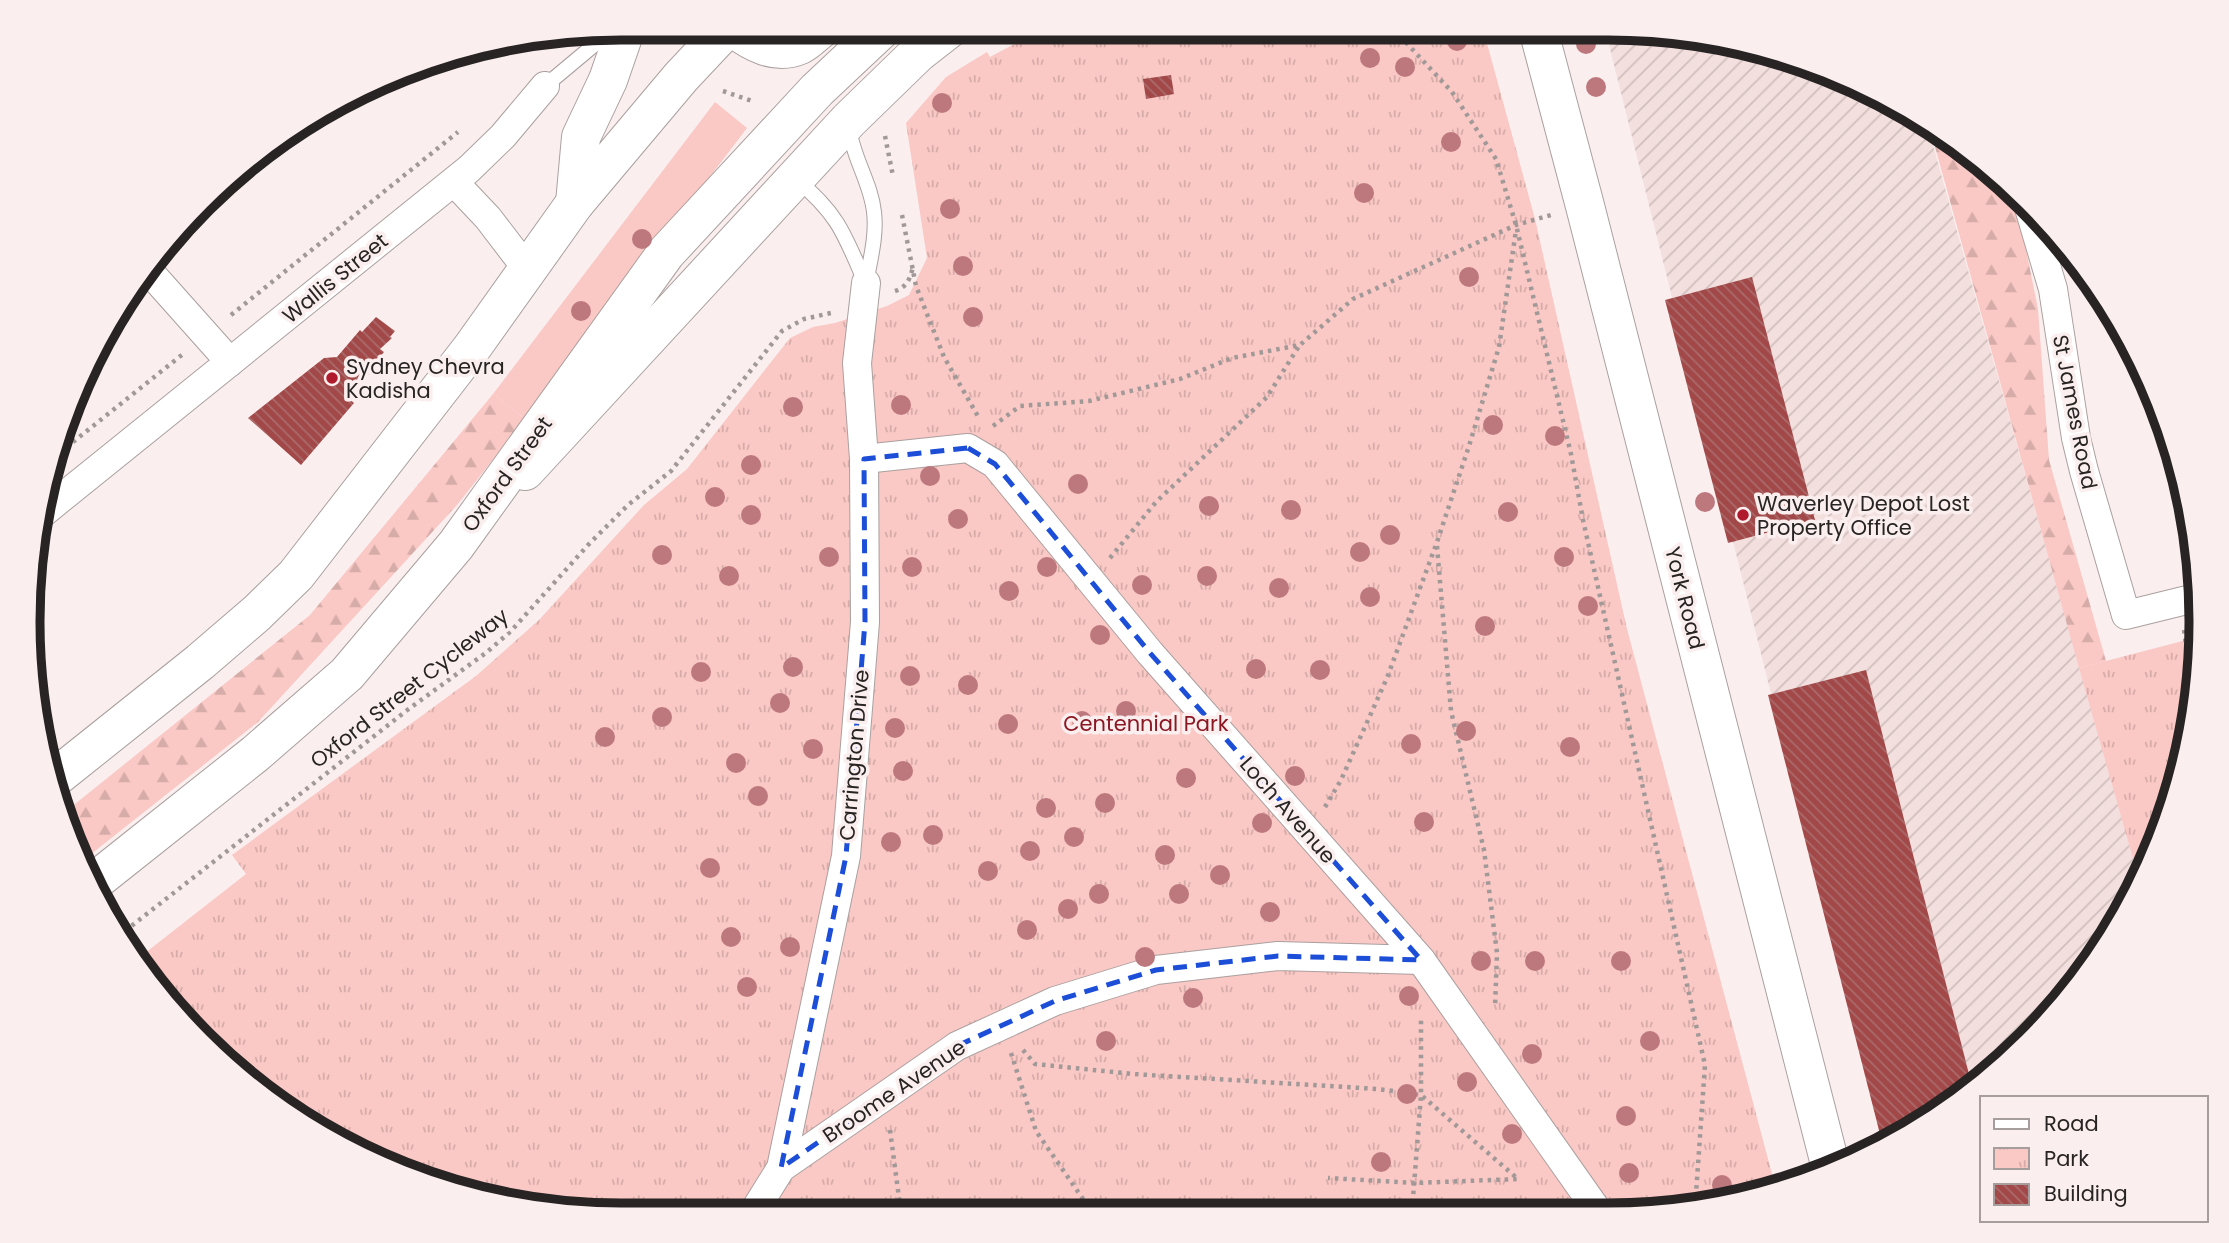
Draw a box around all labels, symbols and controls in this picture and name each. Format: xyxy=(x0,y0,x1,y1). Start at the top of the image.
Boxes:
street label: Wallis Street xyxy=(276,226,394,330)
street label: St James Road xyxy=(2046,332,2104,492)
place label: Sydney Chevra Kadisha xyxy=(346,352,505,405)
marker: Sydney Chevra Kadisha xyxy=(324,370,340,386)
street label: Oxford Street xyxy=(455,410,559,538)
place label: Waverley Depot Lost Property Office xyxy=(1757,489,1970,542)
marker: Waverley Depot Lost Property Office xyxy=(1735,507,1751,523)
street label: York Road xyxy=(1658,544,1712,652)
street label: Oxford Street Cycleway xyxy=(304,601,514,774)
street label: Carrington Drive xyxy=(832,668,876,842)
park label: Centennial Park xyxy=(1063,709,1229,738)
street label: Loch Avenue xyxy=(1233,750,1343,870)
street label: Broome Avenue xyxy=(817,1032,971,1150)
legend xyxy=(1980,1096,2208,1222)
text: Road xyxy=(2044,1109,2099,1138)
text: Park xyxy=(2044,1144,2089,1173)
text: Building xyxy=(2044,1179,2128,1208)

